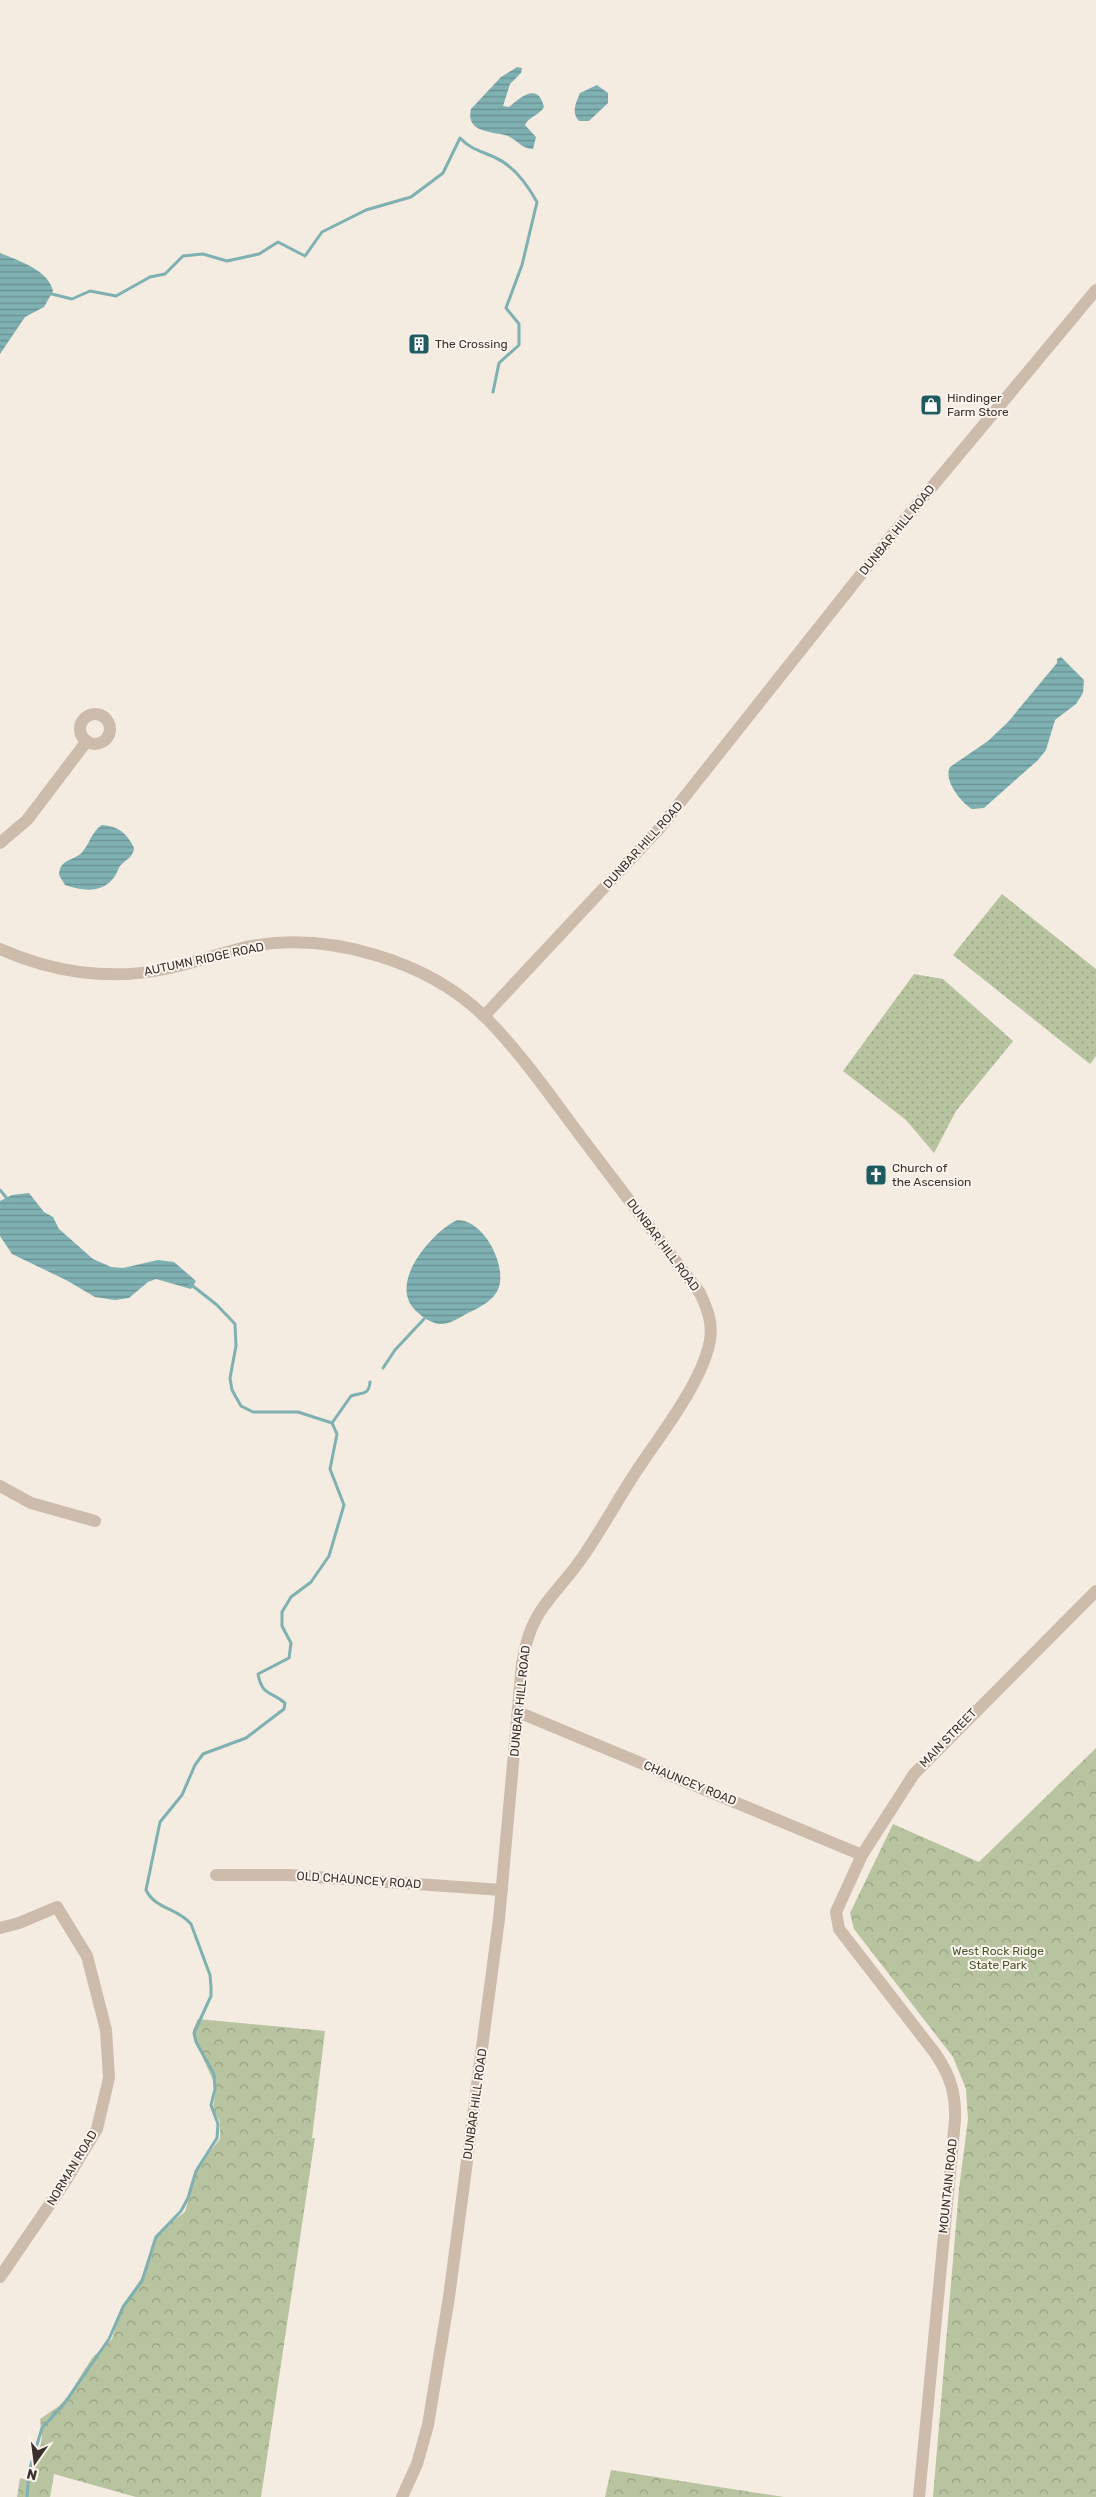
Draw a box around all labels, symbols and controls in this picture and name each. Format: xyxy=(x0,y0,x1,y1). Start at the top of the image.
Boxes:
building icon: The Crossing xyxy=(407,332,431,356)
place label: The Crossing xyxy=(435,337,508,351)
place label: Hindinger Farm Store xyxy=(947,391,1009,419)
shop icon: Hindinger Farm Store xyxy=(919,393,943,417)
street label: DUNBAR HILL ROAD xyxy=(856,482,938,578)
street label: DUNBAR HILL ROAD xyxy=(600,799,686,891)
street label: AUTUMN RIDGE ROAD xyxy=(143,939,265,979)
place label: Church of the Ascension xyxy=(892,1161,971,1189)
church icon: Church of the Ascension xyxy=(864,1163,888,1187)
street label: DUNBAR HILL ROAD xyxy=(624,1196,702,1294)
street label: DUNBAR HILL ROAD xyxy=(507,1645,533,1757)
street label: MAIN STREET xyxy=(917,1706,979,1770)
street label: CHAUNCEY ROAD xyxy=(642,1758,738,1808)
street label: OLD CHAUNCEY ROAD xyxy=(296,1869,422,1891)
park label: West Rock Ridge State Park xyxy=(952,1944,1044,1972)
street label: DUNBAR HILL ROAD xyxy=(460,2048,490,2160)
street label: NORMAN ROAD xyxy=(44,2128,100,2208)
street label: MOUNTAIN ROAD xyxy=(936,2138,960,2234)
north arrow xyxy=(10,2437,60,2487)
text: N xyxy=(25,2465,39,2484)

